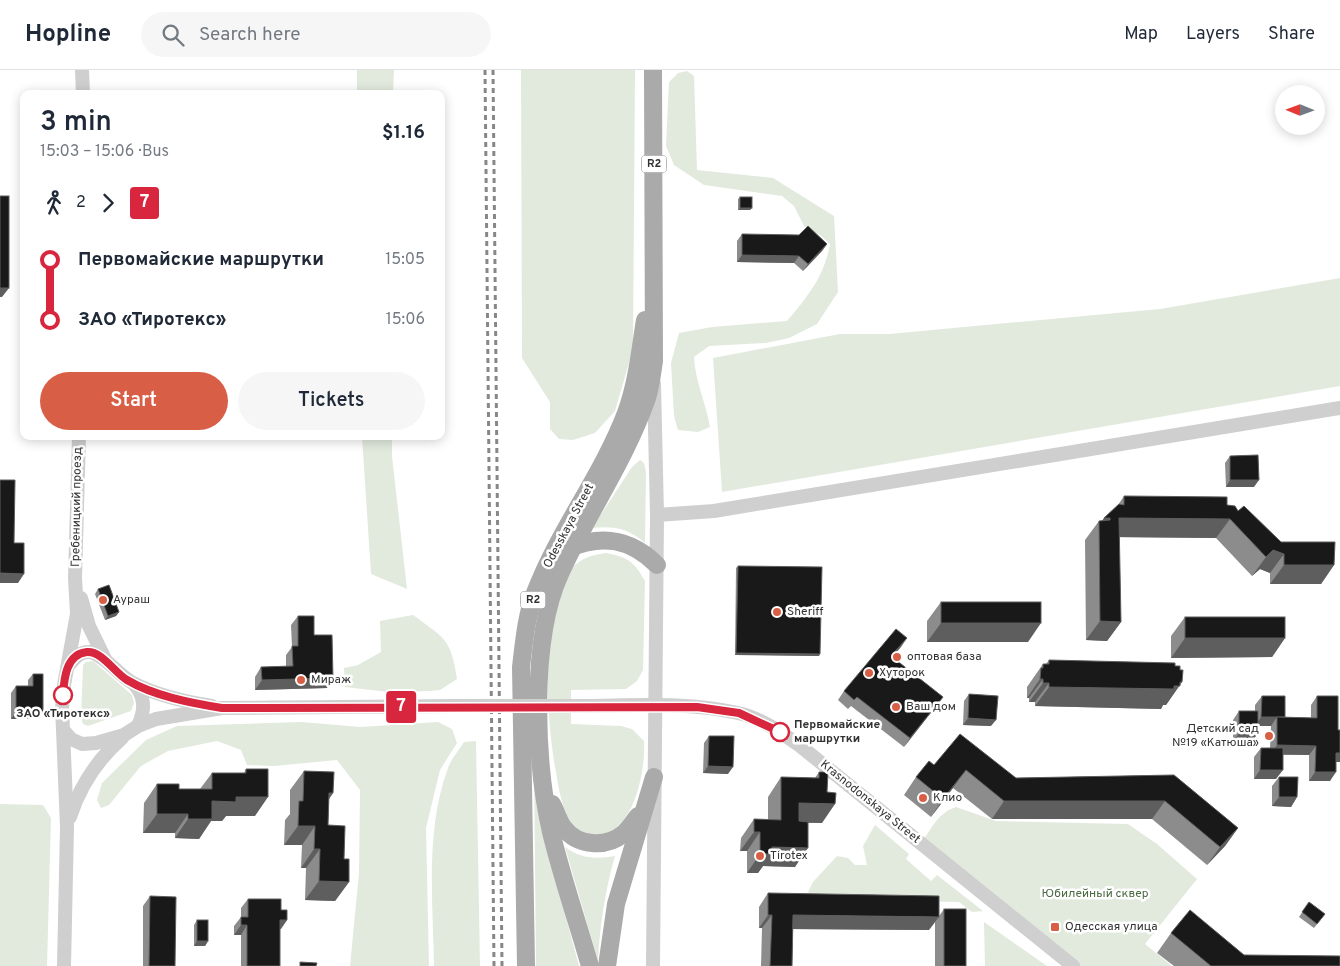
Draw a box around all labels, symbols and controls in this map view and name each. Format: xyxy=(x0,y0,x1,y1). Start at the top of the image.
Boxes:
search box xyxy=(141,12,491,57)
text: Hopline xyxy=(25,20,111,50)
icon: search xyxy=(159,21,187,49)
text: Search here xyxy=(199,23,301,47)
text: Map xyxy=(1124,23,1158,46)
text: Layers xyxy=(1186,23,1240,46)
text: Share xyxy=(1268,23,1315,46)
north arrow xyxy=(1275,85,1325,135)
map controls xyxy=(1275,85,1325,135)
text: 3 min xyxy=(40,105,112,141)
text: $1.16 xyxy=(382,121,425,145)
text: 15:03 – 15:06 · Bus xyxy=(40,142,169,162)
road number: R2 xyxy=(642,156,666,172)
icon: walk xyxy=(40,189,68,217)
icon: forward xyxy=(94,189,122,217)
text: 7 xyxy=(140,191,149,214)
text: 2 xyxy=(76,193,86,213)
text: Первомайские маршрутки xyxy=(78,248,324,272)
text: 15:05 xyxy=(385,250,425,270)
text: ЗАО «Тиротекс» xyxy=(78,308,227,332)
text: 15:06 xyxy=(386,310,425,330)
button: Start xyxy=(40,372,228,430)
button: Tickets xyxy=(238,372,425,430)
street label: Гребеницкий проезд xyxy=(68,447,86,567)
street label: Odesskaya Street xyxy=(540,481,598,571)
place label: Аураш xyxy=(113,592,150,608)
road number: R2 xyxy=(520,592,546,608)
marker: Аураш xyxy=(97,594,109,606)
place label: Sheriff xyxy=(787,604,823,620)
marker: Sheriff xyxy=(771,606,783,618)
place label: оптовая база xyxy=(907,649,982,665)
marker: оптовая база xyxy=(891,651,903,663)
place label: Хуторок xyxy=(879,665,925,681)
marker: Хуторок xyxy=(863,667,875,679)
place label: Мираж xyxy=(311,672,351,688)
marker: Мираж xyxy=(295,674,307,686)
marker: ЗАО «Тиротекс» xyxy=(53,685,73,705)
line badge: 7 xyxy=(385,691,417,723)
text: 7 xyxy=(396,695,406,718)
place label: Ваш дом xyxy=(906,699,956,715)
marker: Ваш дом xyxy=(890,701,902,713)
place label: ЗАО «Тиротекс» xyxy=(16,706,110,722)
place label: Первомайские маршрутки xyxy=(794,717,881,747)
place label: Детский сад №19 «Катюша» xyxy=(1172,721,1259,751)
marker: Первомайские маршрутки xyxy=(770,722,790,742)
marker: Детский сад №19 «Катюша» xyxy=(1263,730,1275,742)
street label: Krasnodonskaya Street xyxy=(817,757,923,847)
place label: Клио xyxy=(933,790,962,806)
marker: Клио xyxy=(917,792,929,804)
place label: Tirotex xyxy=(770,848,808,864)
marker: Tirotex xyxy=(754,850,766,862)
park label: Юбилейный сквер xyxy=(1041,886,1149,902)
place label: Одесская улица xyxy=(1065,919,1158,935)
marker: Одесская улица xyxy=(1049,921,1061,933)

